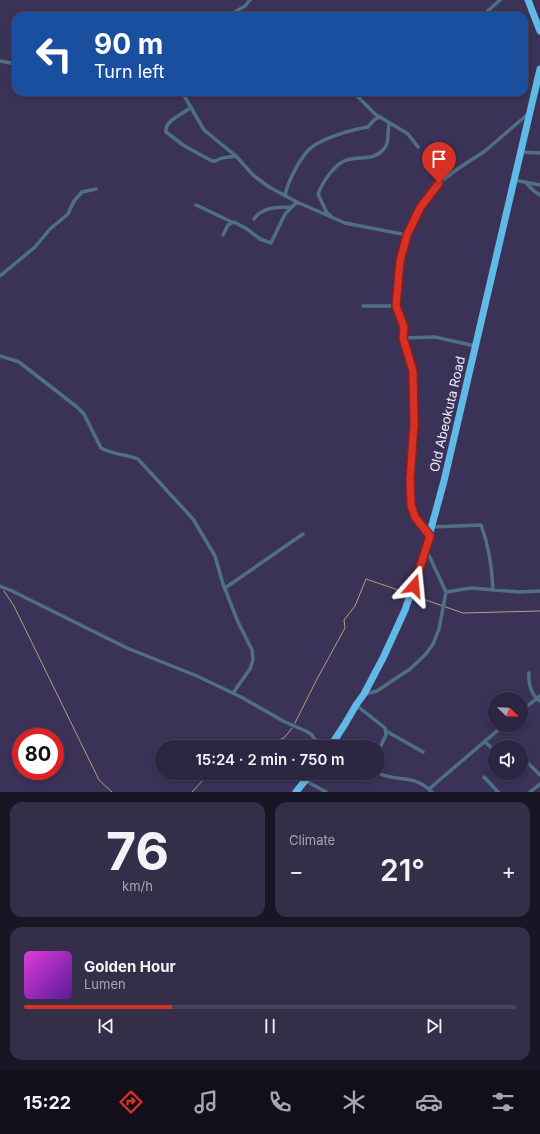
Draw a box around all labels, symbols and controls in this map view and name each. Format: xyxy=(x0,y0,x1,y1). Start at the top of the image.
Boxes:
text: 90 m xyxy=(94,27,163,61)
icon: left xyxy=(28,28,80,80)
text: Turn left xyxy=(94,61,164,82)
pin xyxy=(422,142,456,183)
icon: arrive xyxy=(428,148,450,170)
street label: Old Abeokuta Road xyxy=(426,354,468,474)
position arrow xyxy=(393,565,435,607)
north arrow xyxy=(488,692,528,732)
map controls xyxy=(488,692,528,780)
speed limit sign: 80 xyxy=(12,728,64,780)
button: sound xyxy=(488,740,528,780)
text: 15:24 · 2 min · 750 m xyxy=(195,750,345,769)
text: 76 xyxy=(106,820,169,883)
text: Climate xyxy=(289,832,335,848)
text: 21° xyxy=(380,852,425,888)
text: − xyxy=(289,858,304,884)
text: + xyxy=(501,858,516,884)
text: km/h xyxy=(122,878,153,894)
text: Golden Hour xyxy=(84,957,176,976)
text: Lumen xyxy=(84,976,126,992)
icon: previous xyxy=(95,1015,117,1037)
icon: pause xyxy=(259,1015,281,1037)
icon: next xyxy=(423,1015,445,1037)
icon: directions xyxy=(117,1088,145,1116)
icon: music xyxy=(192,1088,220,1116)
icon: phone xyxy=(266,1088,294,1116)
icon: climate xyxy=(340,1088,368,1116)
icon: car xyxy=(415,1088,443,1116)
icon: filters xyxy=(489,1088,517,1116)
text: 15:22 xyxy=(23,1092,71,1113)

